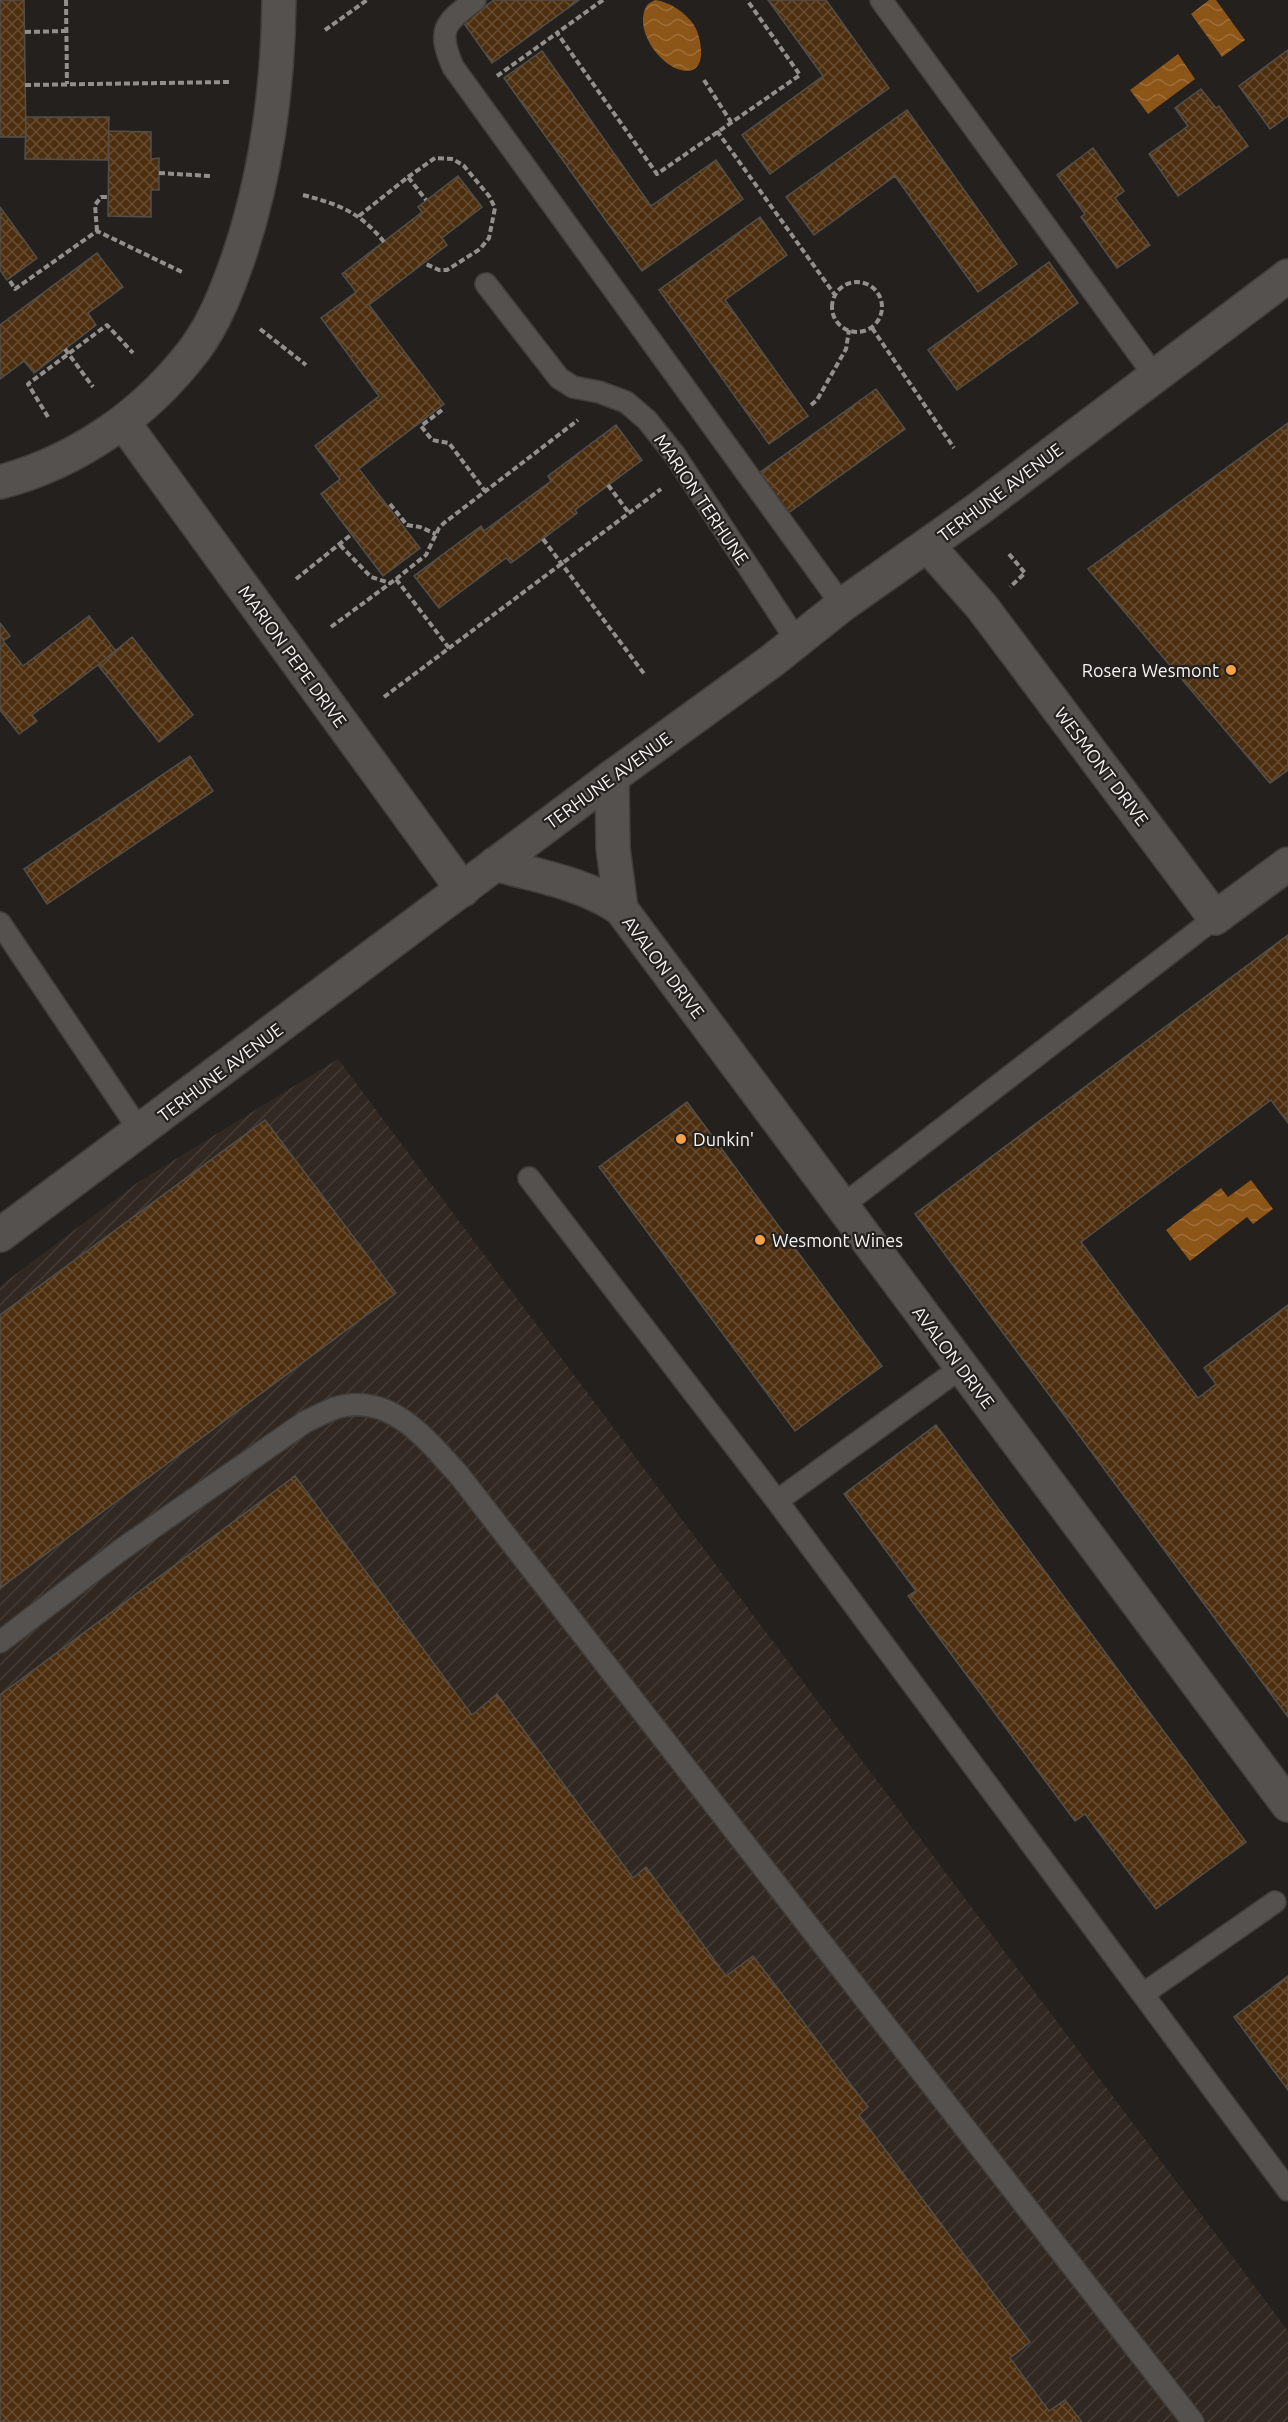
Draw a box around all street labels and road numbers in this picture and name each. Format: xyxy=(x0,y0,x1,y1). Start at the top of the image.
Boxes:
street label: MARION TERHUNE xyxy=(651,430,753,568)
street label: TERHUNE AVENUE xyxy=(934,439,1066,545)
street label: MARION PEPE DRIVE xyxy=(235,581,351,731)
street label: WESMONT DRIVE xyxy=(1051,703,1153,829)
street label: TERHUNE AVENUE xyxy=(541,728,675,832)
street label: AVALON DRIVE xyxy=(619,912,709,1022)
street label: TERHUNE AVENUE xyxy=(154,1019,286,1125)
street label: AVALON DRIVE xyxy=(909,1302,999,1412)

